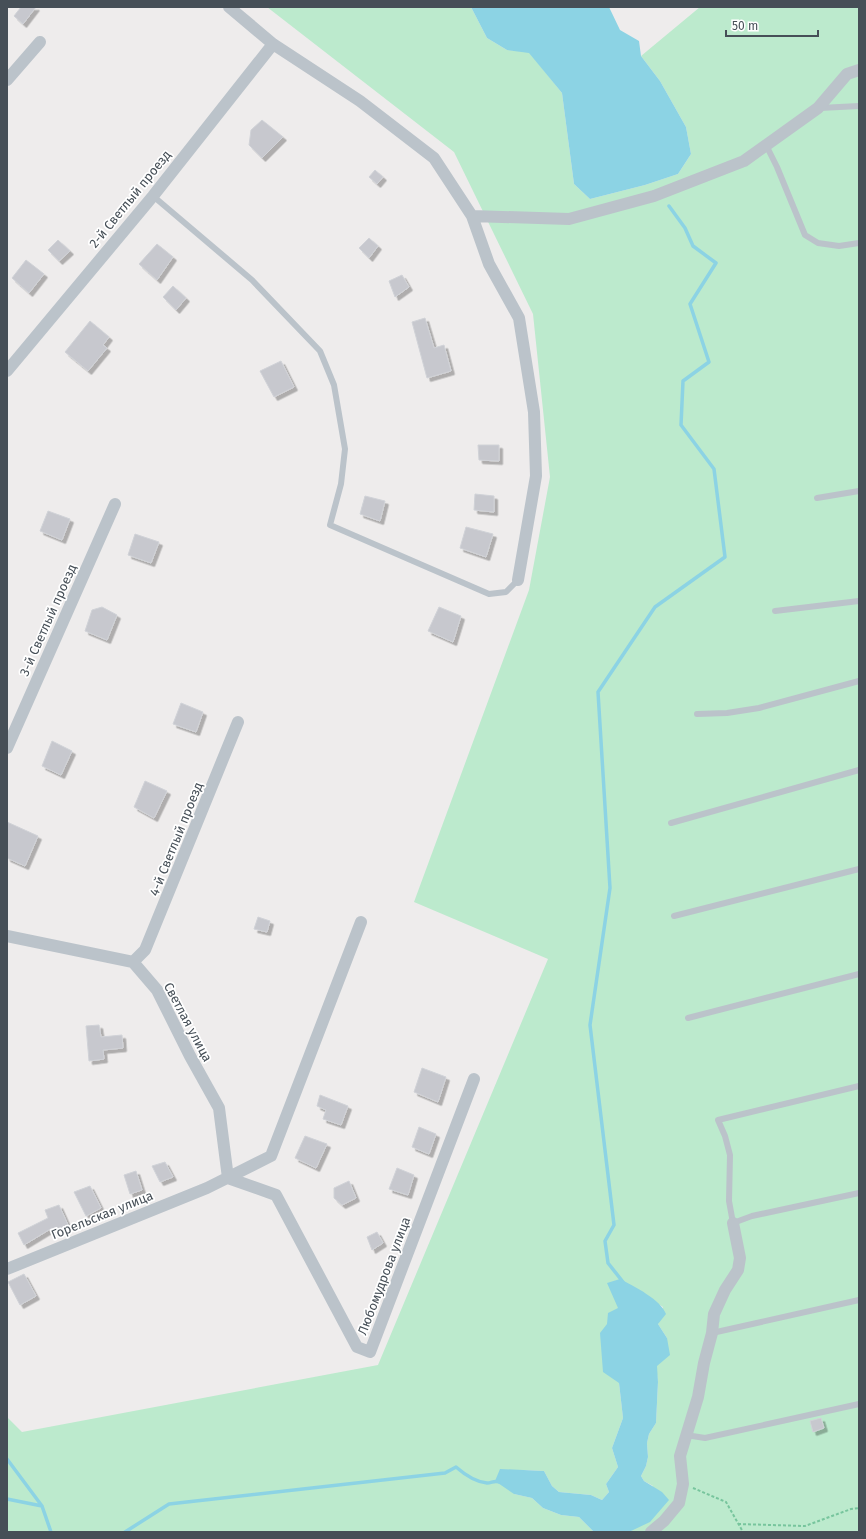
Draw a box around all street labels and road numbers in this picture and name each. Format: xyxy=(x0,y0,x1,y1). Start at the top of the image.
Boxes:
street label: 2-й Светлый проезд xyxy=(86,147,174,251)
street label: 3-й Светлый проезд xyxy=(17,562,79,678)
street label: 4-й Светлый проезд xyxy=(146,780,206,898)
street label: Светлая улица xyxy=(161,980,215,1064)
street label: Горельская улица xyxy=(49,1188,155,1242)
street label: Любомудрова улица xyxy=(355,1215,413,1337)

